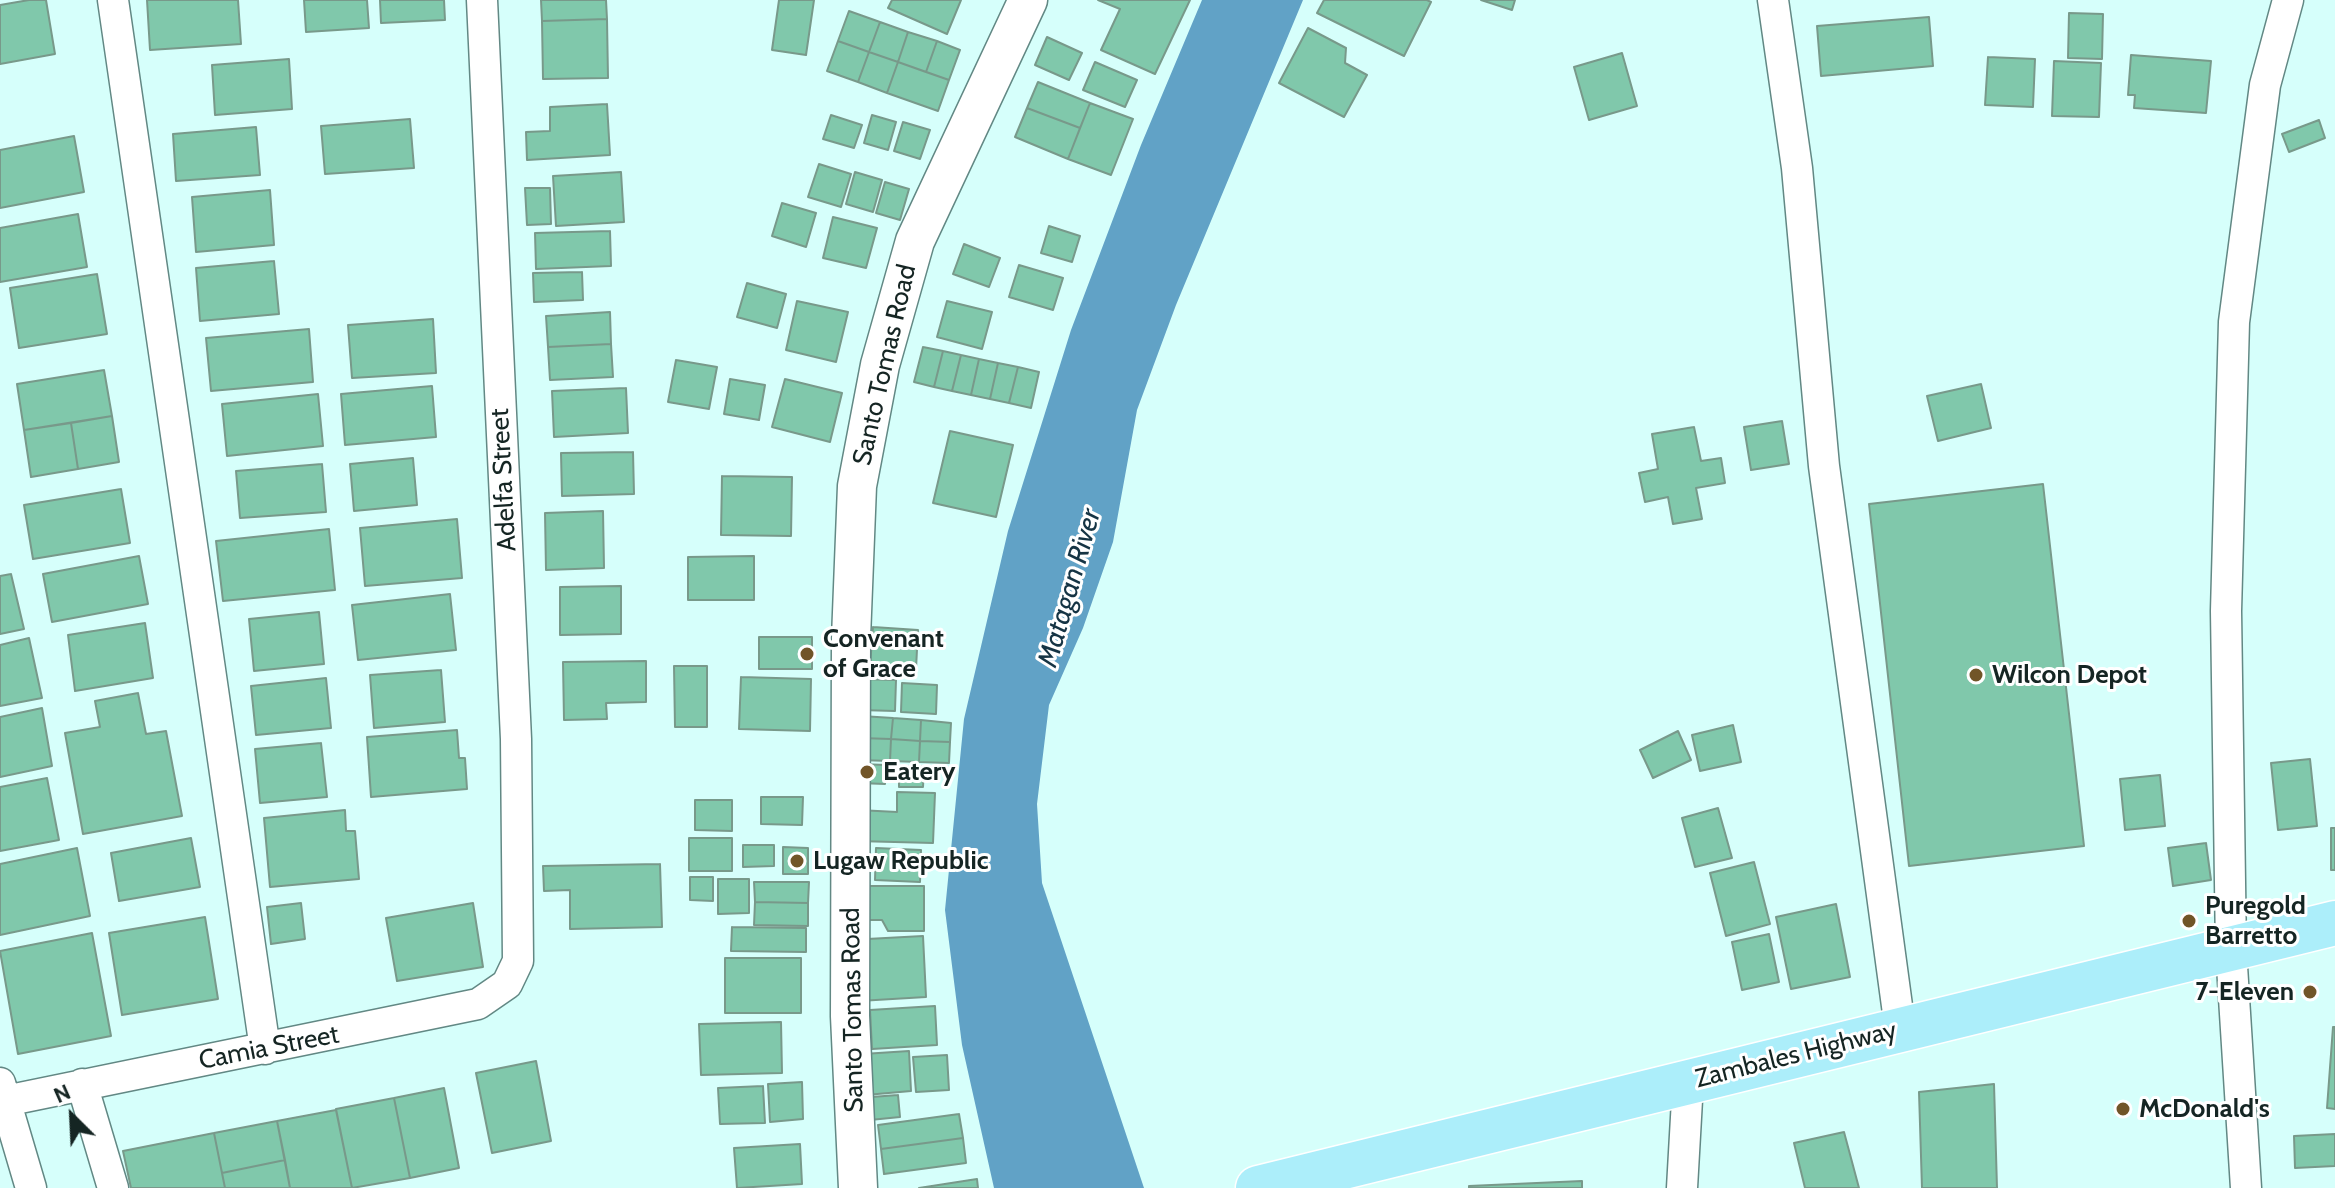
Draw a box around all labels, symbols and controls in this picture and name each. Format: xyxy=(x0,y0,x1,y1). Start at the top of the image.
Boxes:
street label: Santo Tomas Road xyxy=(847,262,923,468)
street label: Adelfa Street xyxy=(485,408,523,552)
water label: Matagan River xyxy=(1031,505,1109,671)
place label: Convenant of Grace xyxy=(823,623,944,684)
marker: Convenant of Grace xyxy=(798,645,816,663)
place label: Wilcon Depot xyxy=(1992,659,2147,691)
marker: Wilcon Depot xyxy=(1967,666,1985,684)
place label: Eatery xyxy=(883,756,955,788)
marker: Eatery xyxy=(858,763,876,781)
place label: Lugaw Republic xyxy=(813,845,989,877)
marker: Lugaw Republic xyxy=(788,852,806,870)
place label: Puregold Barretto xyxy=(2205,890,2306,952)
street label: Santo Tomas Road xyxy=(836,907,870,1113)
marker: Puregold Barretto xyxy=(2180,912,2198,930)
place label: 7-Eleven xyxy=(2195,976,2294,1008)
marker: 7-Eleven xyxy=(2301,983,2319,1001)
street label: Zambales Highway xyxy=(1692,1015,1900,1095)
street label: Camia Street xyxy=(196,1019,342,1077)
north arrow xyxy=(32,1076,112,1156)
text: N xyxy=(49,1078,75,1109)
place label: McDonald's xyxy=(2139,1093,2270,1125)
marker: McDonald's xyxy=(2114,1100,2132,1118)

